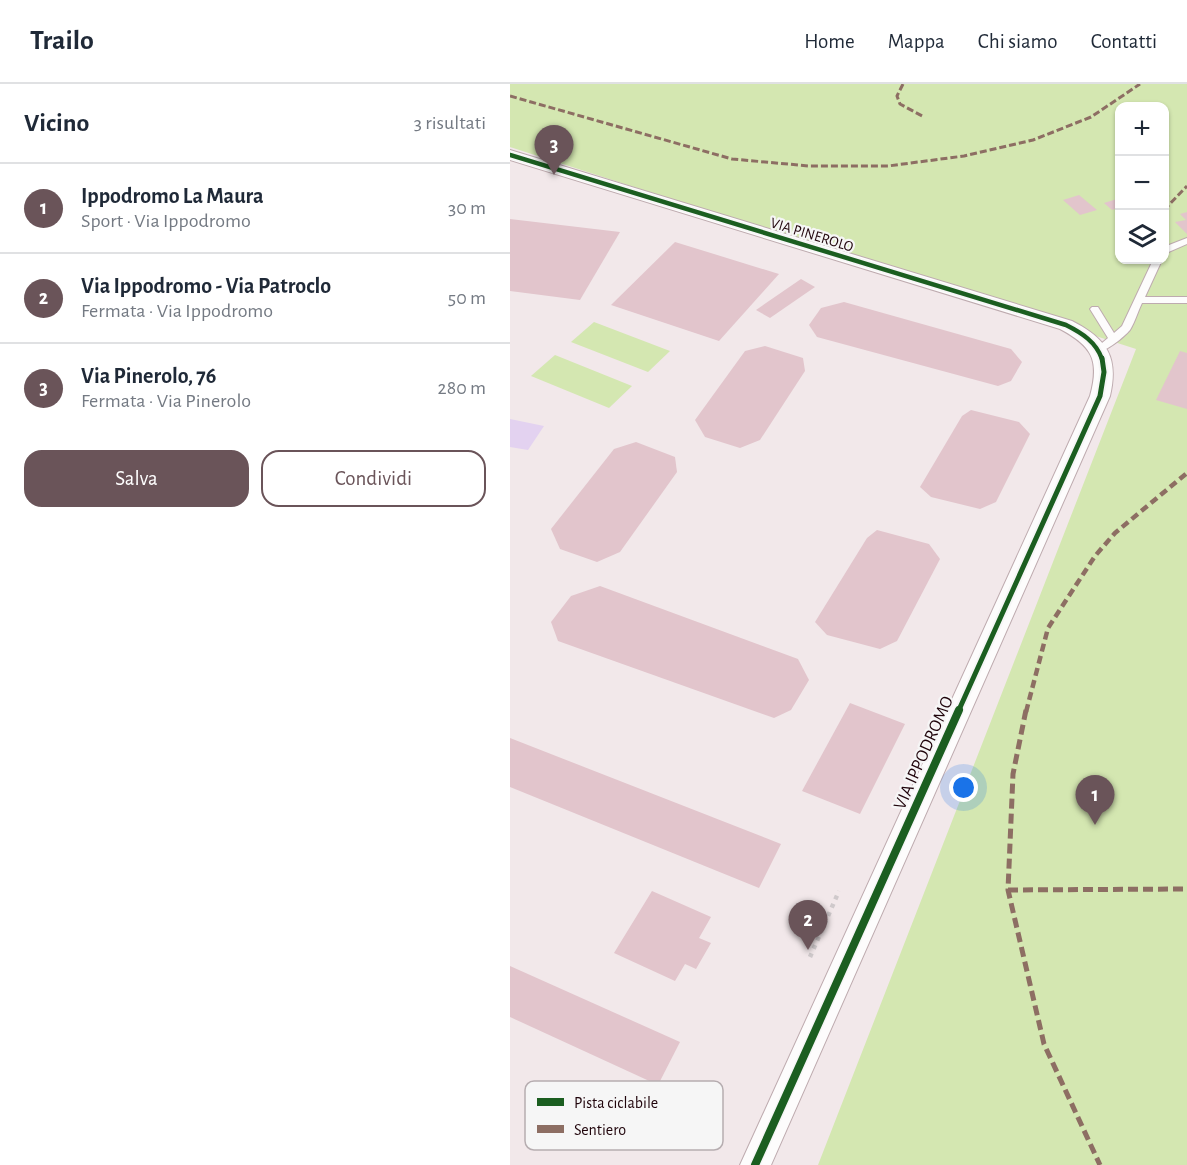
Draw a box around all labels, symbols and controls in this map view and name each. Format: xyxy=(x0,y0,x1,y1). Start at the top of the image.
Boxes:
text: Trailo xyxy=(30,27,94,55)
text: Home xyxy=(804,31,855,52)
text: Mappa xyxy=(888,31,945,52)
text: Chi siamo xyxy=(978,31,1058,52)
text: Contatti xyxy=(1091,31,1157,52)
map controls xyxy=(1115,102,1169,264)
button: + xyxy=(1115,102,1169,156)
text: Vicino xyxy=(24,110,89,136)
text: 3 risultati xyxy=(414,113,486,133)
pin: 3 xyxy=(534,126,573,175)
button: − xyxy=(1115,156,1169,210)
text: Ippodromo La Maura xyxy=(81,185,264,207)
text: 1 xyxy=(40,198,47,218)
text: 30 m xyxy=(448,198,486,218)
button: layers xyxy=(1115,210,1169,264)
text: Sport · Via Ippodromo xyxy=(81,211,251,231)
street label: VIA PINEROLO xyxy=(769,215,855,255)
text: Via Ippodromo - Via Patroclo xyxy=(81,275,331,297)
text: 2 xyxy=(39,288,48,308)
text: 50 m xyxy=(448,288,486,308)
text: Fermata · Via Ippodromo xyxy=(81,301,273,321)
text: Via Pinerolo, 76 xyxy=(81,365,216,387)
text: 3 xyxy=(39,378,48,398)
text: 280 m xyxy=(438,378,486,398)
text: Fermata · Via Pinerolo xyxy=(81,391,251,411)
button: Salva xyxy=(24,450,249,507)
button: Condividi xyxy=(261,450,486,507)
street label: VIA IPPODROMO xyxy=(891,694,957,812)
your location xyxy=(949,773,978,802)
pin: 1 xyxy=(1076,776,1114,825)
pin: 2 xyxy=(788,900,828,950)
legend xyxy=(525,1081,723,1150)
text: Pista ciclabile xyxy=(574,1095,658,1111)
text: Sentiero xyxy=(574,1122,626,1138)

